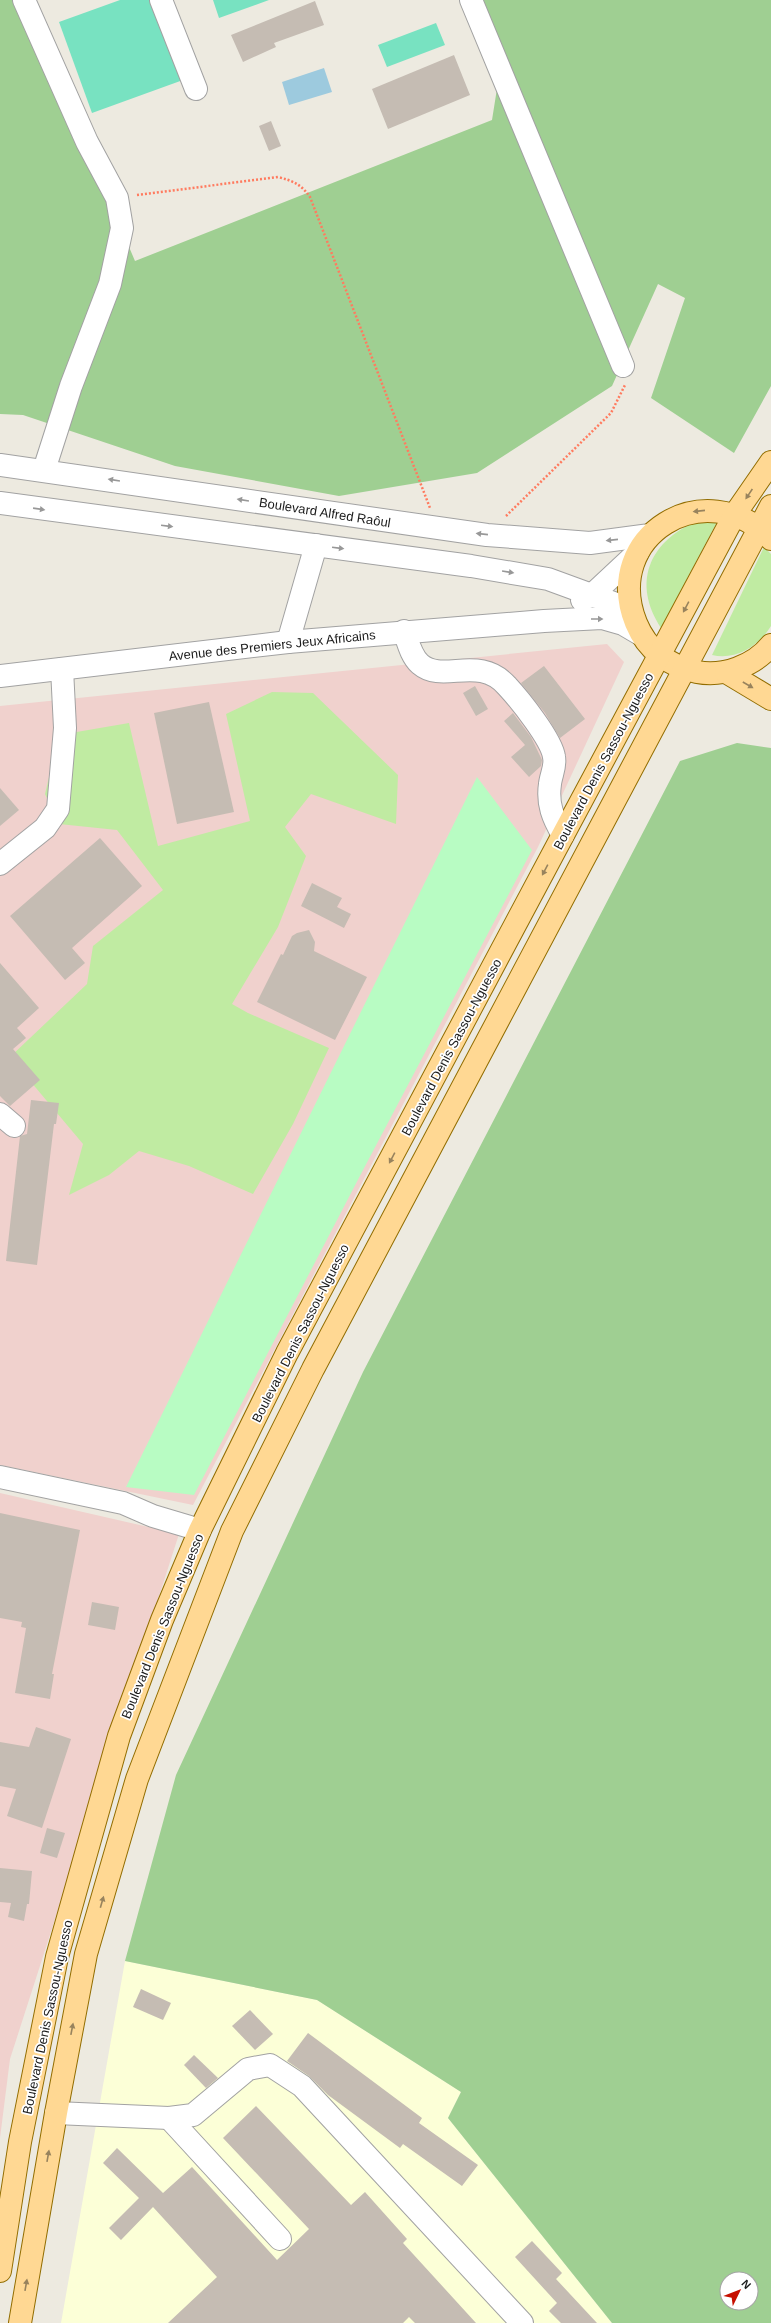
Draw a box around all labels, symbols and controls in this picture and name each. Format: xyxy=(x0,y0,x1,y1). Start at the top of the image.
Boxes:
one-way arrow xyxy=(108,477,120,483)
one-way arrow xyxy=(745,489,753,499)
street label: Boulevard Alfred Raôul xyxy=(258,495,392,530)
one-way arrow xyxy=(237,496,249,502)
one-way arrow xyxy=(33,506,45,512)
one-way arrow xyxy=(693,508,705,515)
one-way arrow xyxy=(161,523,174,529)
one-way arrow xyxy=(476,531,488,537)
one-way arrow xyxy=(606,537,618,543)
one-way arrow xyxy=(332,545,344,551)
one-way arrow xyxy=(502,569,514,575)
one-way arrow xyxy=(683,601,689,613)
one-way arrow xyxy=(591,616,604,622)
street label: Avenue des Premiers Jeux Africains xyxy=(168,627,377,664)
street label: Boulevard Denis Sassou-Nguesso xyxy=(550,670,657,852)
one-way arrow xyxy=(743,681,754,688)
one-way arrow xyxy=(541,864,548,875)
street label: Boulevard Denis Sassou-Nguesso xyxy=(398,956,505,1138)
one-way arrow xyxy=(389,1152,395,1164)
street label: Boulevard Denis Sassou-Nguesso xyxy=(249,1242,352,1425)
street label: Boulevard Denis Sassou-Nguesso xyxy=(118,1532,207,1721)
one-way arrow xyxy=(99,1896,105,1908)
street label: Boulevard Denis Sassou-Nguesso xyxy=(20,1919,75,2115)
one-way arrow xyxy=(69,2023,75,2035)
one-way arrow xyxy=(45,2150,51,2163)
north arrow xyxy=(719,2271,759,2311)
text: N xyxy=(739,2277,753,2291)
one-way arrow xyxy=(23,2278,29,2291)

